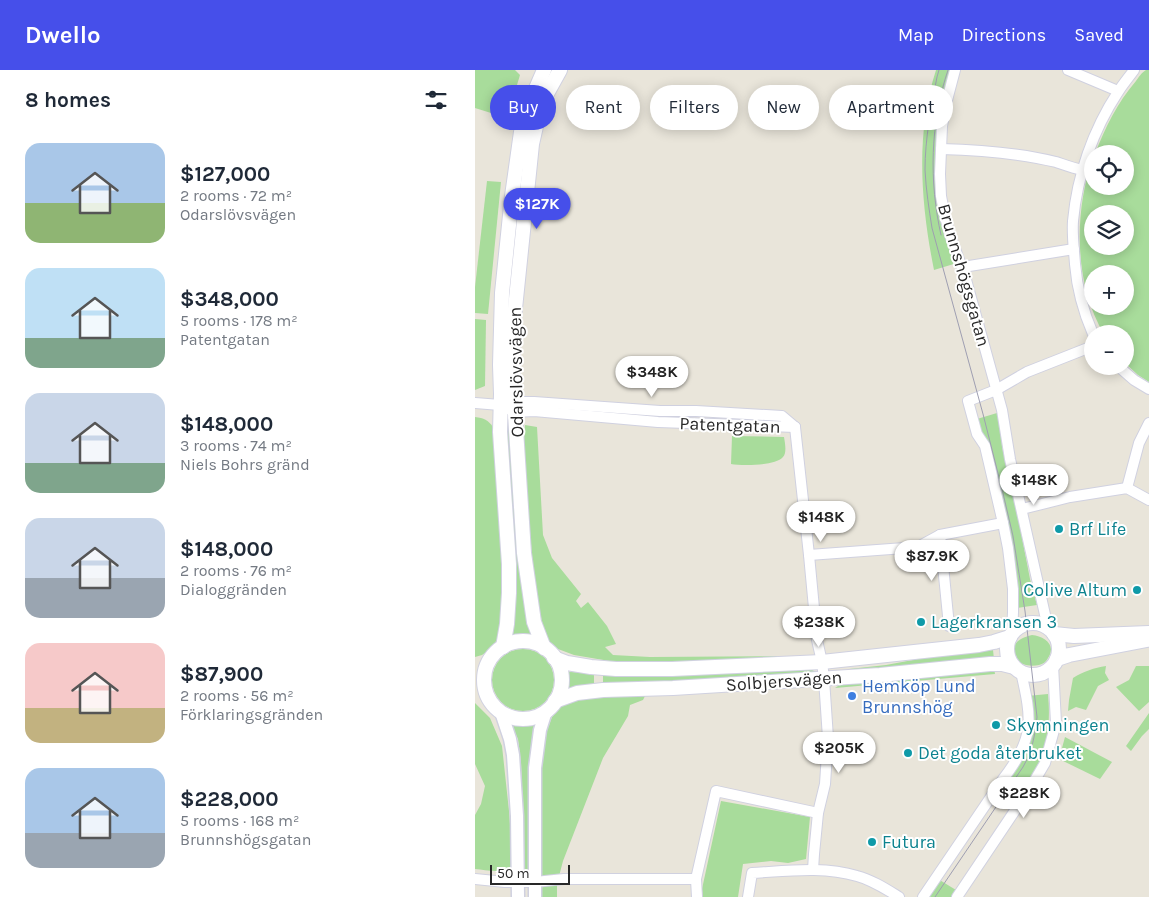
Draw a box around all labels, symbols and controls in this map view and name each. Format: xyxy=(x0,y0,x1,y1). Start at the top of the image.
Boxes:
text: Dwello xyxy=(25,21,101,49)
text: Map xyxy=(898,24,934,46)
text: Directions xyxy=(962,24,1046,46)
text: Saved xyxy=(1074,24,1124,46)
chip: Buy xyxy=(490,85,556,130)
chip: Rent xyxy=(566,85,640,130)
chip: Filters xyxy=(650,85,738,130)
chip: New xyxy=(748,85,819,130)
chip: Apartment xyxy=(829,85,953,130)
icon: filters xyxy=(422,86,450,114)
text: 8 homes xyxy=(25,88,111,112)
map controls xyxy=(1084,145,1134,375)
button: locate xyxy=(1084,145,1134,195)
text: $127,000 xyxy=(180,162,270,186)
icon: home xyxy=(65,163,125,223)
text: 2 rooms · 72 m² xyxy=(180,186,292,205)
pin: $127K xyxy=(502,188,572,230)
text: $127K xyxy=(515,194,559,213)
street label: Brunnshögsgatan xyxy=(933,201,995,349)
text: Odarslövsvägen xyxy=(180,205,296,224)
button: layers xyxy=(1084,205,1134,255)
button: + xyxy=(1084,265,1134,315)
text: $348,000 xyxy=(180,287,279,311)
icon: home xyxy=(65,288,125,348)
street label: Odarslövsvägen xyxy=(504,306,528,438)
text: 5 rooms · 178 m² xyxy=(180,311,298,330)
button: − xyxy=(1084,325,1134,375)
text: Patentgatan xyxy=(180,330,270,349)
pin: $348K xyxy=(617,356,687,398)
text: $348K xyxy=(626,362,678,381)
text: $148,000 xyxy=(180,412,273,436)
street label: Patentgatan xyxy=(679,412,781,438)
icon: home xyxy=(65,413,125,473)
text: 3 rooms · 74 m² xyxy=(180,436,292,455)
text: Niels Bohrs gränd xyxy=(180,455,310,474)
pin: $148K xyxy=(999,464,1069,506)
text: $148K xyxy=(1010,470,1058,489)
pin: $148K xyxy=(786,500,856,543)
text: $148K xyxy=(797,507,845,526)
place label: Brf Life xyxy=(1069,518,1126,540)
marker: Brf Life xyxy=(1053,523,1065,535)
text: $148,000 xyxy=(180,537,273,561)
icon: home xyxy=(65,538,125,598)
pin: $87.9K xyxy=(891,540,973,582)
text: $87.9K xyxy=(906,546,959,565)
text: 2 rooms · 76 m² xyxy=(180,561,292,580)
place label: Colive Altum xyxy=(1023,579,1127,601)
text: Dialoggränden xyxy=(180,580,287,599)
marker: Colive Altum xyxy=(1131,584,1143,596)
pin: $238K xyxy=(784,606,854,648)
place label: Lagerkransen 3 xyxy=(931,611,1057,633)
text: $238K xyxy=(793,612,845,631)
marker: Lagerkransen 3 xyxy=(915,616,927,628)
text: $87,900 xyxy=(180,662,263,686)
icon: home xyxy=(65,663,125,723)
street label: Solbjersvägen xyxy=(725,666,843,696)
place label: Hemköp Lund Brunnshög xyxy=(862,675,976,718)
text: 2 rooms · 56 m² xyxy=(180,686,294,705)
marker: Hemköp Lund Brunnshög xyxy=(846,690,858,702)
text: Förklaringsgränden xyxy=(180,705,323,724)
place label: Skymningen xyxy=(1006,714,1109,736)
marker: Skymningen xyxy=(990,719,1002,731)
pin: $205K xyxy=(804,732,874,774)
text: $205K xyxy=(814,738,864,757)
place label: Det goda återbruket xyxy=(918,742,1082,764)
marker: Det goda återbruket xyxy=(902,747,914,759)
pin: $228K xyxy=(989,776,1059,819)
text: $228K xyxy=(998,783,1050,802)
text: $228,000 xyxy=(180,787,279,811)
icon: home xyxy=(65,788,125,848)
text: 5 rooms · 168 m² xyxy=(180,811,299,830)
text: Brunnshögsgatan xyxy=(180,830,311,849)
place label: Futura xyxy=(882,831,936,853)
marker: Futura xyxy=(866,836,878,848)
scale bar xyxy=(490,862,570,885)
text: 50 m xyxy=(497,865,530,882)

